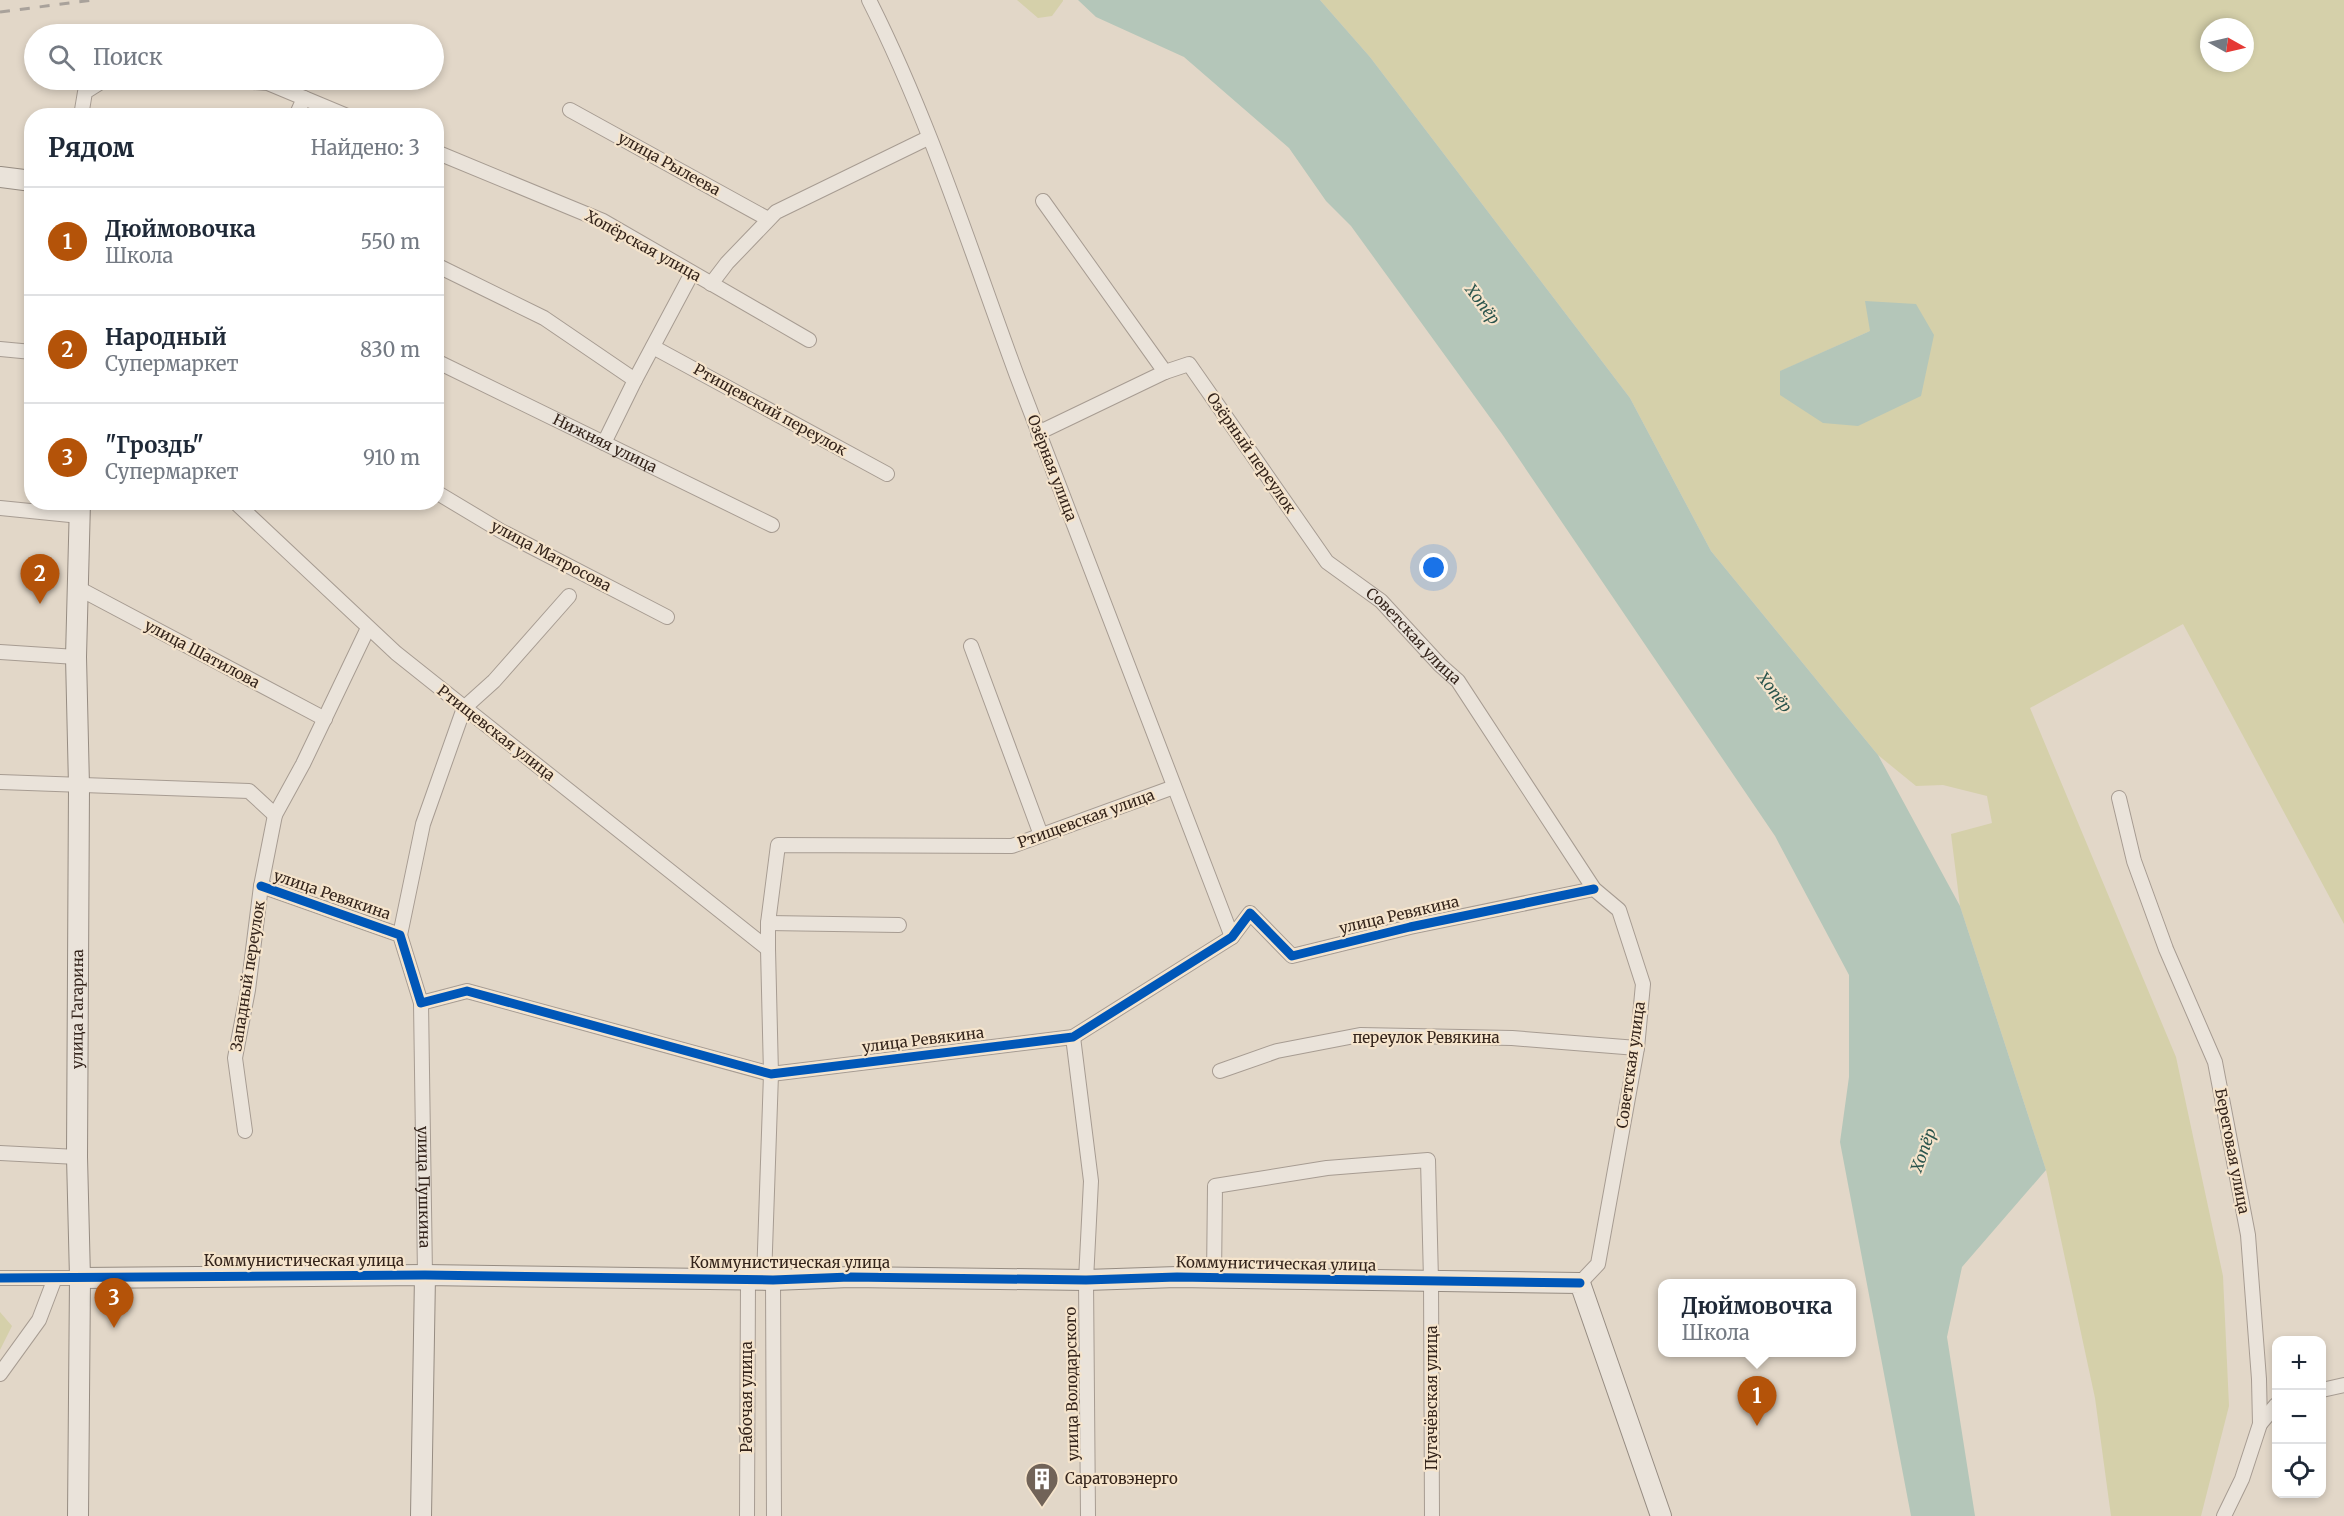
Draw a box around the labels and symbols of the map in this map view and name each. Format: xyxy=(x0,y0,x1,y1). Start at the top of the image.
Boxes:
north arrow xyxy=(2200,18,2254,72)
street label: улица Рылеева xyxy=(615,128,724,200)
street label: Хопёрская улица xyxy=(582,206,705,285)
water label: Хопёр xyxy=(1461,279,1505,328)
street label: Ртищевский переулок xyxy=(690,359,851,460)
street label: Озёрный переулок xyxy=(1203,389,1301,517)
street label: Нижняя улица xyxy=(550,410,660,476)
street label: Озёрная улица xyxy=(1023,412,1081,524)
street label: улица Матросова xyxy=(488,516,615,595)
your location xyxy=(1419,553,1448,582)
pin: 2 xyxy=(20,554,60,604)
street label: Советская улица xyxy=(1362,583,1465,688)
street label: улица Шатилова xyxy=(141,615,263,692)
water label: Хопёр xyxy=(1753,667,1797,716)
street label: Ртищевская улица xyxy=(434,681,559,784)
street label: Ртищевская улица xyxy=(1015,785,1157,852)
street label: улица Ревякина xyxy=(271,866,393,923)
street label: улица Ревякина xyxy=(1337,891,1461,938)
street label: Западный переулок xyxy=(226,899,269,1053)
street label: улица Гагарина xyxy=(67,949,87,1069)
street label: Советская улица xyxy=(1612,1000,1649,1130)
street label: улица Ревякина xyxy=(861,1023,985,1056)
street label: переулок Ревякина xyxy=(1352,1028,1500,1047)
street label: Береговая улица xyxy=(2211,1086,2254,1215)
water label: Хопёр xyxy=(1906,1125,1940,1176)
street label: улица Пушкина xyxy=(414,1126,435,1248)
street label: Коммунистическая улица xyxy=(204,1251,404,1270)
street label: Коммунистическая улица xyxy=(1176,1252,1376,1275)
street label: Коммунистическая улица xyxy=(690,1253,890,1272)
pin: 3 xyxy=(94,1278,134,1328)
street label: улица Володарского xyxy=(1061,1306,1082,1461)
street label: Пугачёвская улица xyxy=(1422,1325,1441,1471)
street label: Рабочая улица xyxy=(737,1341,756,1453)
pin: 1 xyxy=(1738,1376,1776,1426)
building icon: Саратовэнерго xyxy=(1024,1461,1060,1508)
place label: Саратовэнерго xyxy=(1065,1469,1178,1488)

